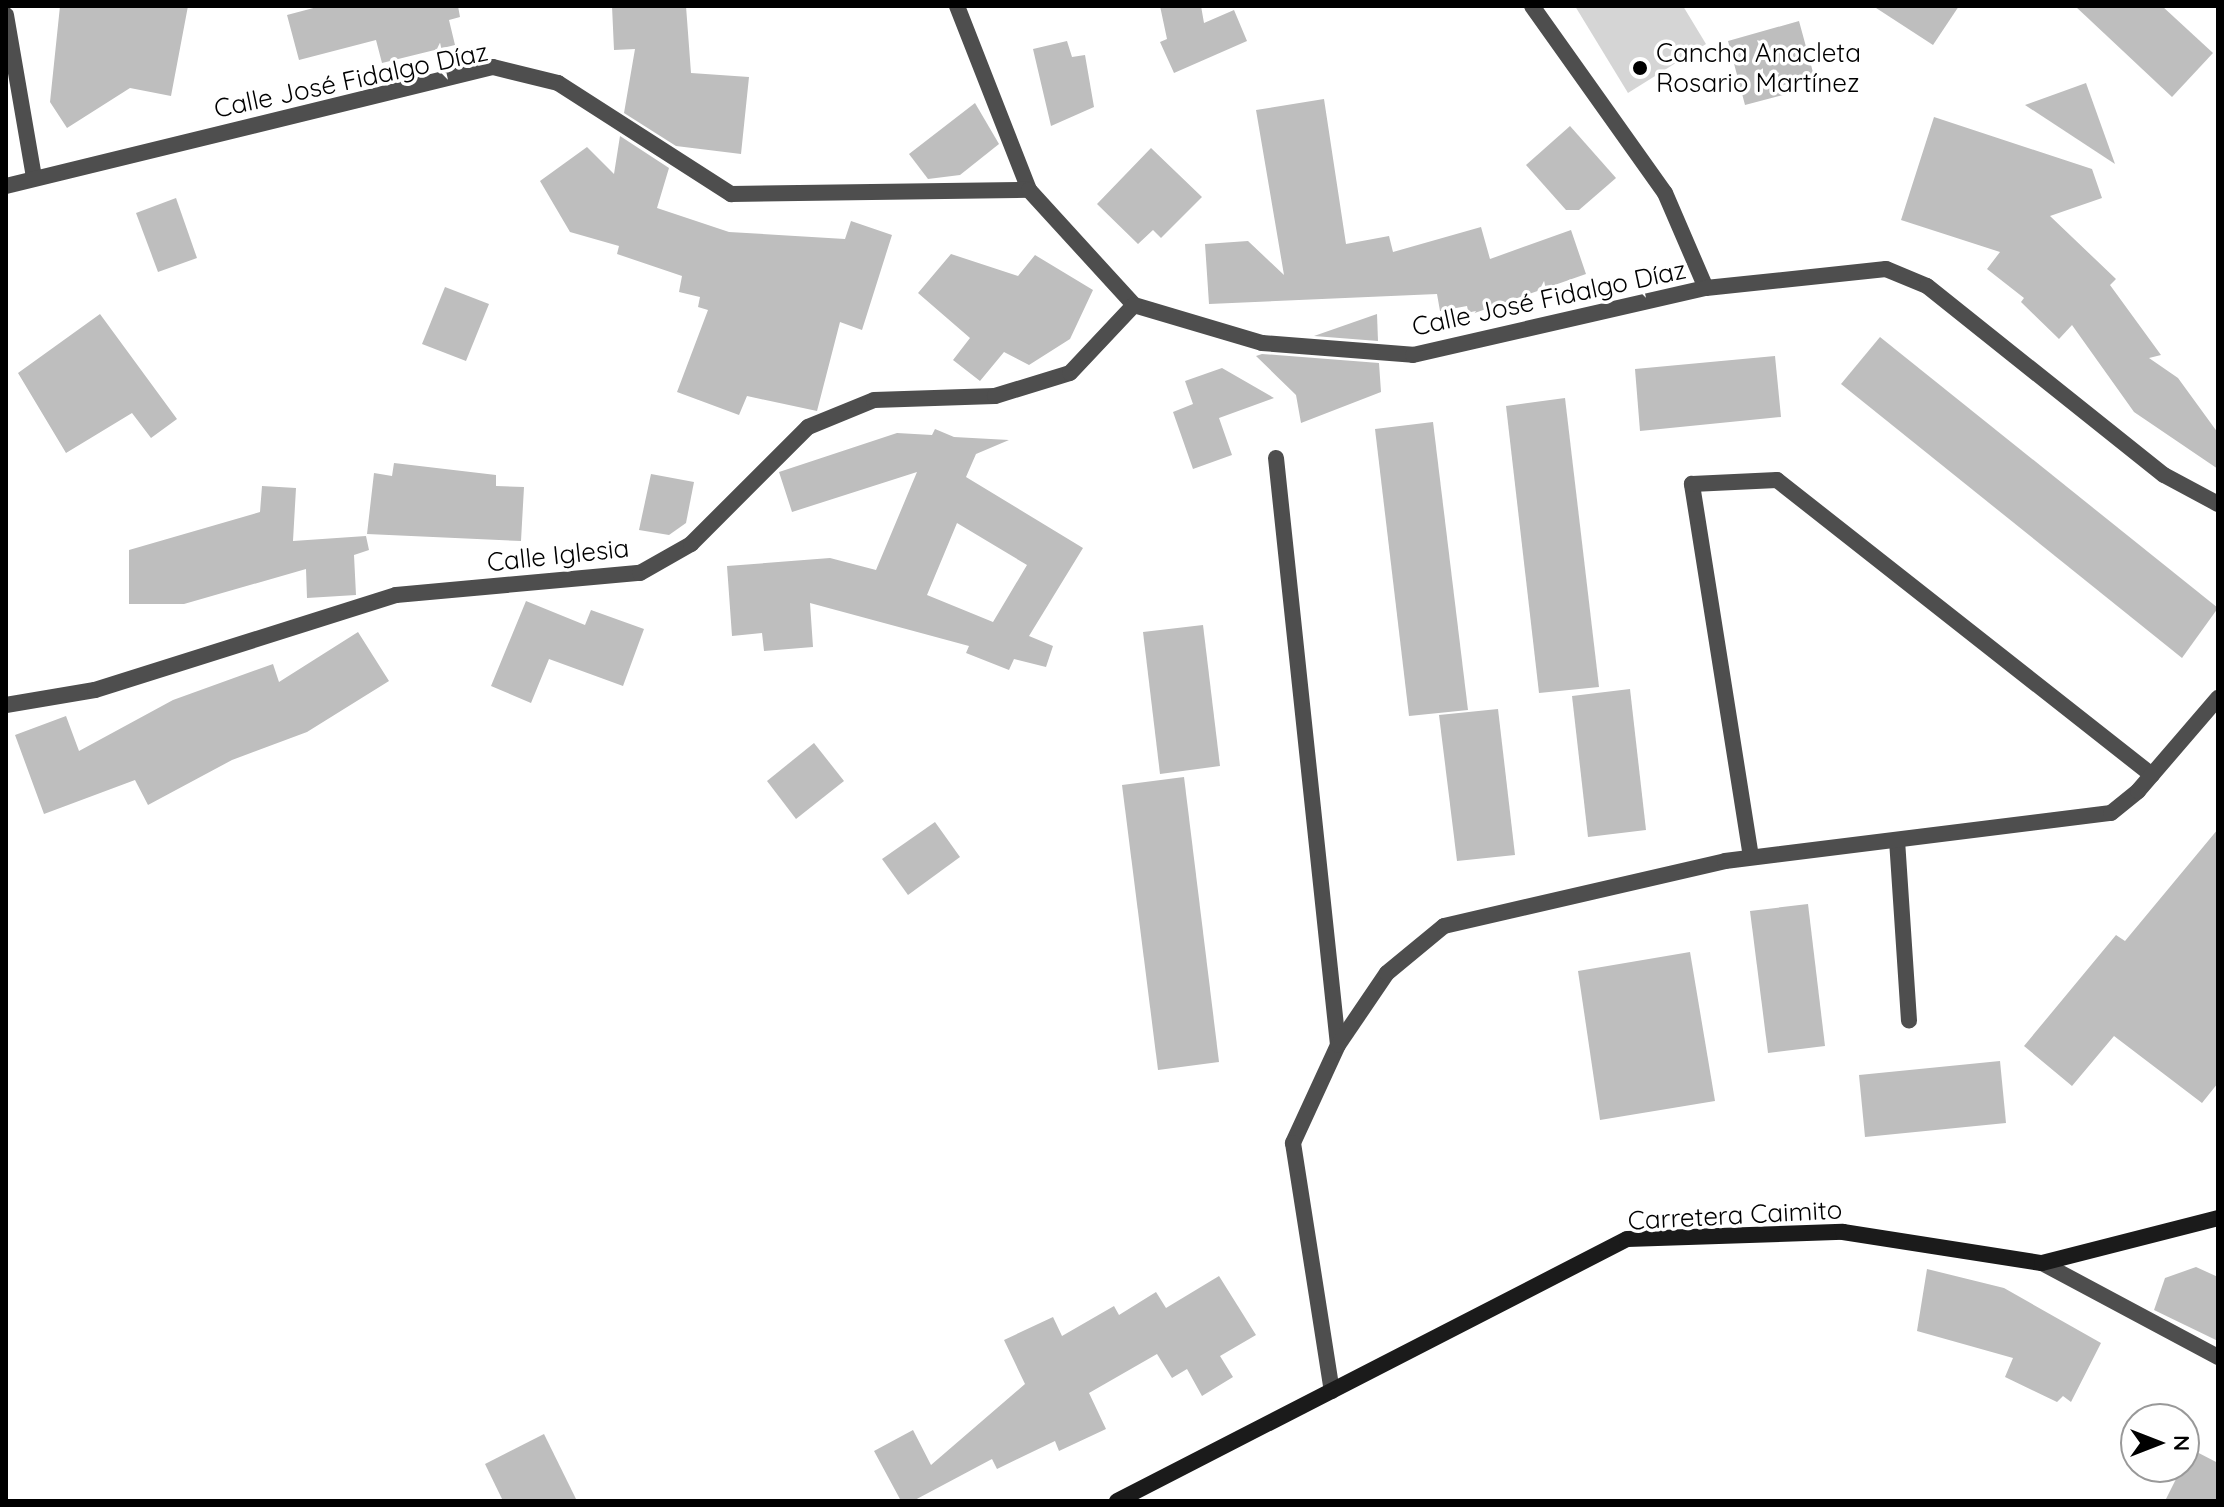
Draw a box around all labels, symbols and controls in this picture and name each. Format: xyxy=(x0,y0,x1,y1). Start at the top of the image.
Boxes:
street label: Calle José Fidalgo Díaz xyxy=(211,36,491,124)
place label: Cancha Anacleta Rosario Martínez xyxy=(1656,37,1861,98)
marker: Cancha Anacleta Rosario Martínez xyxy=(1631,59,1649,77)
street label: Calle José Fidalgo Díaz xyxy=(1409,254,1689,342)
street label: Calle Iglesia xyxy=(485,532,631,578)
street label: Carretera Caimito xyxy=(1627,1194,1843,1236)
north arrow xyxy=(2120,1403,2200,1483)
text: N xyxy=(2168,1435,2196,1451)

